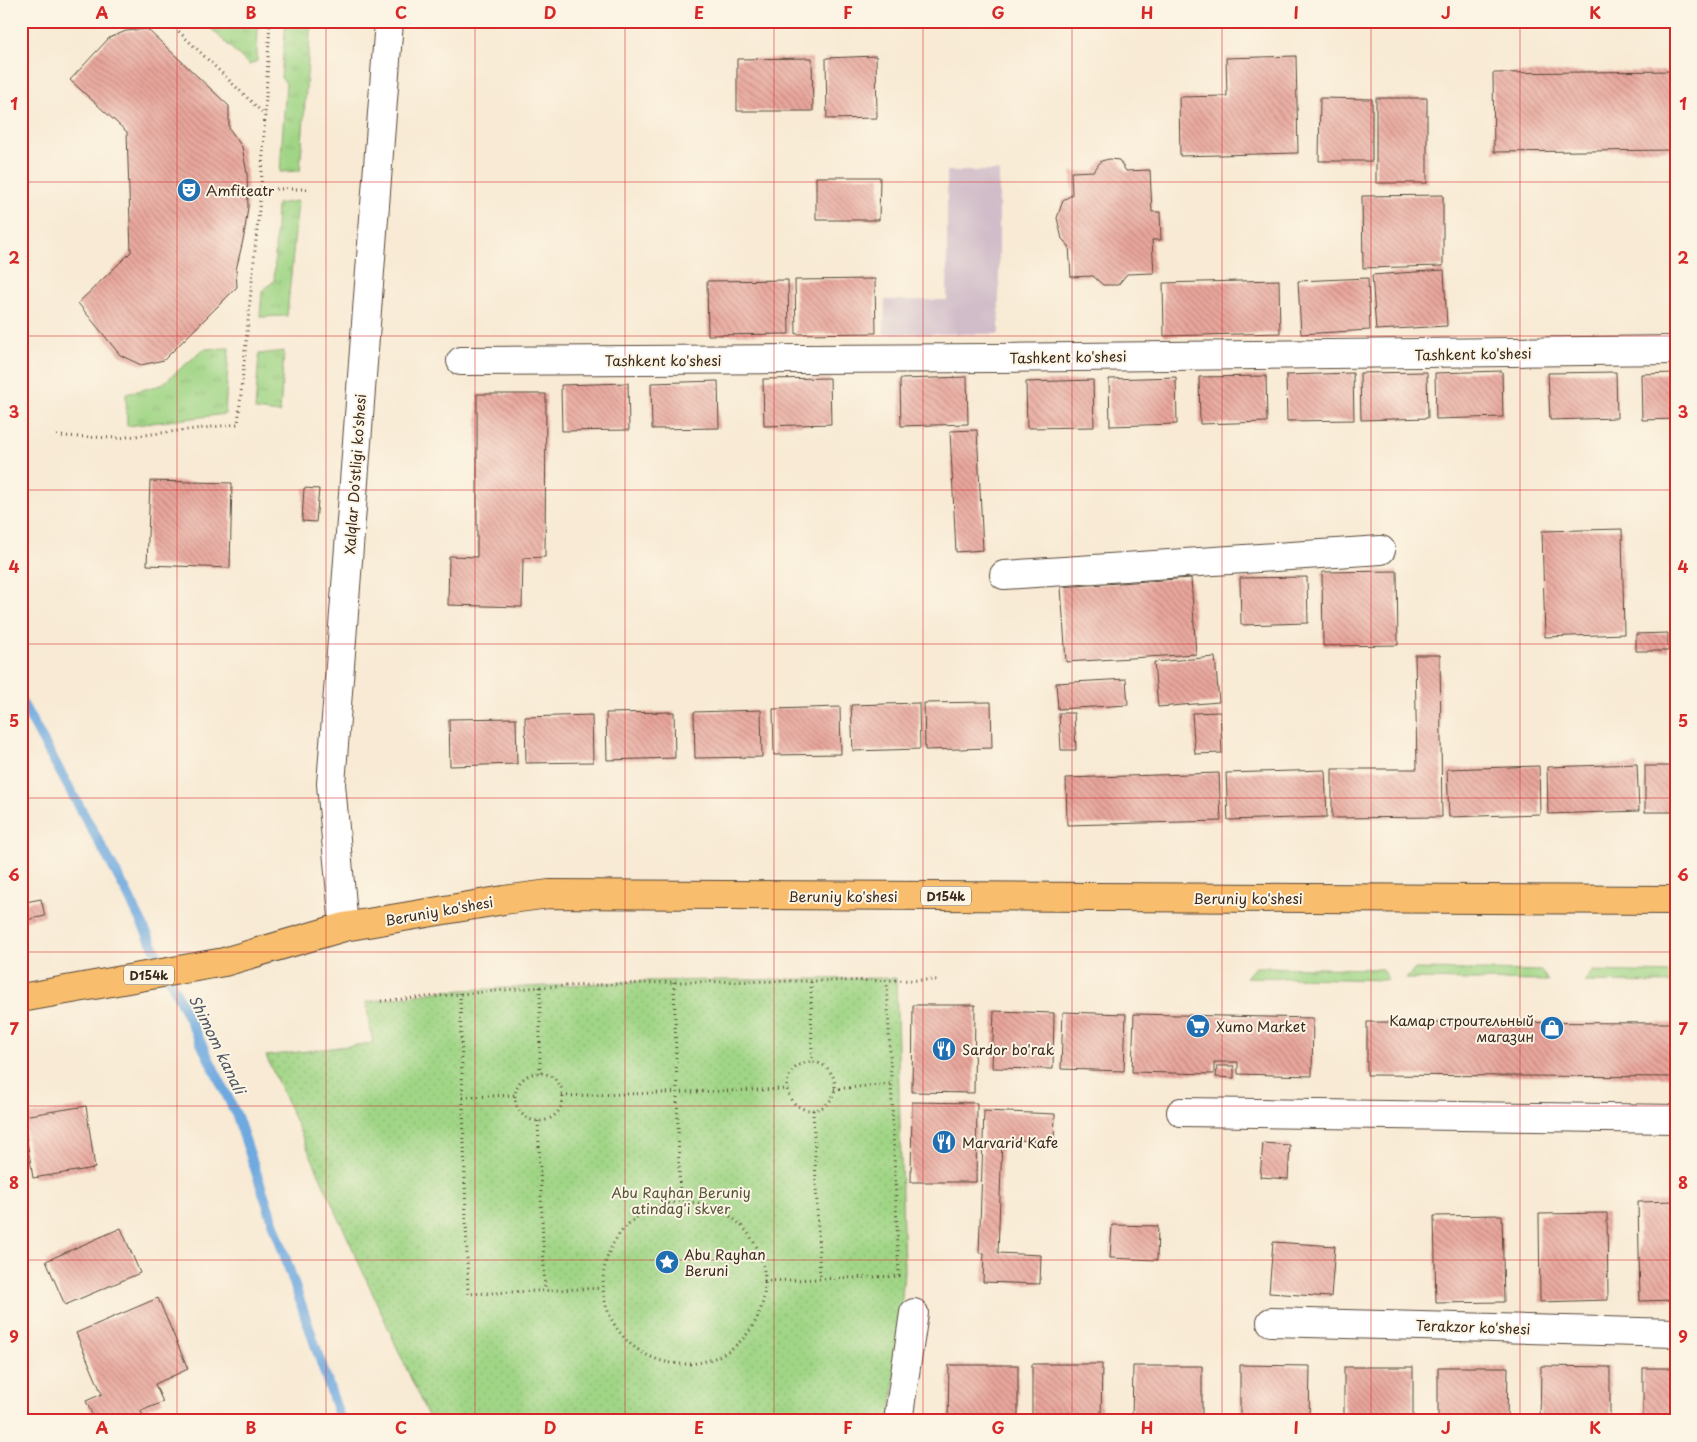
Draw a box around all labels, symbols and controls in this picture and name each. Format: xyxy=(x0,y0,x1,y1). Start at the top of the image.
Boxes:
text: A xyxy=(96,0,109,24)
text: B xyxy=(246,0,257,24)
text: C xyxy=(395,0,407,24)
text: D xyxy=(544,0,556,24)
text: E xyxy=(694,0,704,24)
text: F xyxy=(843,0,853,24)
text: G xyxy=(991,0,1005,24)
text: H xyxy=(1141,0,1153,24)
text: I xyxy=(1293,0,1299,24)
text: J xyxy=(1441,0,1451,24)
text: K xyxy=(1589,0,1601,24)
text: 1 xyxy=(10,91,18,115)
text: 1 xyxy=(1679,91,1687,115)
theatre icon: Amfiteatr xyxy=(176,177,202,203)
place label: Amfiteatr xyxy=(206,180,275,201)
text: 2 xyxy=(8,245,20,269)
text: 2 xyxy=(1677,245,1689,269)
street label: Tashkent ko'shesi xyxy=(1414,342,1532,366)
street label: Tashkent ko'shesi xyxy=(1009,345,1127,369)
street label: Tashkent ko'shesi xyxy=(605,350,722,371)
street label: Xalqlar Do'stligi ko'shesi xyxy=(339,393,371,555)
text: 3 xyxy=(9,399,19,423)
text: 3 xyxy=(1678,399,1688,423)
text: 4 xyxy=(9,554,20,578)
text: 4 xyxy=(1678,554,1689,578)
text: 5 xyxy=(9,708,19,732)
text: 5 xyxy=(1678,708,1688,732)
text: 6 xyxy=(8,862,20,886)
text: 6 xyxy=(1677,862,1689,886)
street label: Beruniy ko'shesi xyxy=(788,886,898,907)
road number: D154k xyxy=(921,886,971,906)
street label: Beruniy ko'shesi xyxy=(1193,888,1303,909)
street label: Beruniy ko'shesi xyxy=(383,891,495,931)
road number: D154k xyxy=(124,966,174,984)
water label: Shimom kanali xyxy=(184,991,253,1100)
place label: Камар строительный магазин xyxy=(1389,1010,1534,1047)
supermarket icon: Xumo Market xyxy=(1185,1013,1211,1039)
shop icon: Камар строительный магазин xyxy=(1539,1015,1565,1041)
text: 7 xyxy=(9,1016,19,1040)
place label: Xumo Market xyxy=(1216,1016,1306,1037)
text: 7 xyxy=(1678,1016,1688,1040)
restaurant icon: Sardor bo'rak xyxy=(931,1036,957,1062)
place label: Sardor bo'rak xyxy=(962,1039,1055,1060)
restaurant icon: Marvarid Kafe xyxy=(931,1129,957,1155)
place label: Marvarid Kafe xyxy=(962,1132,1058,1153)
text: 8 xyxy=(9,1170,19,1194)
text: 8 xyxy=(1678,1170,1688,1194)
park label: Abu Rayhan Beruniy atindag'i skver xyxy=(611,1182,751,1219)
place label: Abu Rayhan Beruni xyxy=(684,1244,766,1281)
place icon: Abu Rayhan Beruni xyxy=(654,1249,680,1275)
street label: Terakzor ko'shesi xyxy=(1415,1315,1531,1340)
text: 9 xyxy=(9,1324,19,1348)
text: 9 xyxy=(1678,1324,1688,1348)
text: A xyxy=(96,1415,109,1439)
text: B xyxy=(246,1415,257,1439)
text: C xyxy=(395,1415,407,1439)
text: D xyxy=(544,1415,556,1439)
text: E xyxy=(694,1415,704,1439)
text: F xyxy=(843,1415,853,1439)
text: G xyxy=(991,1415,1005,1439)
text: H xyxy=(1141,1415,1153,1439)
text: I xyxy=(1293,1415,1299,1439)
text: J xyxy=(1441,1415,1451,1439)
text: K xyxy=(1589,1415,1601,1439)

